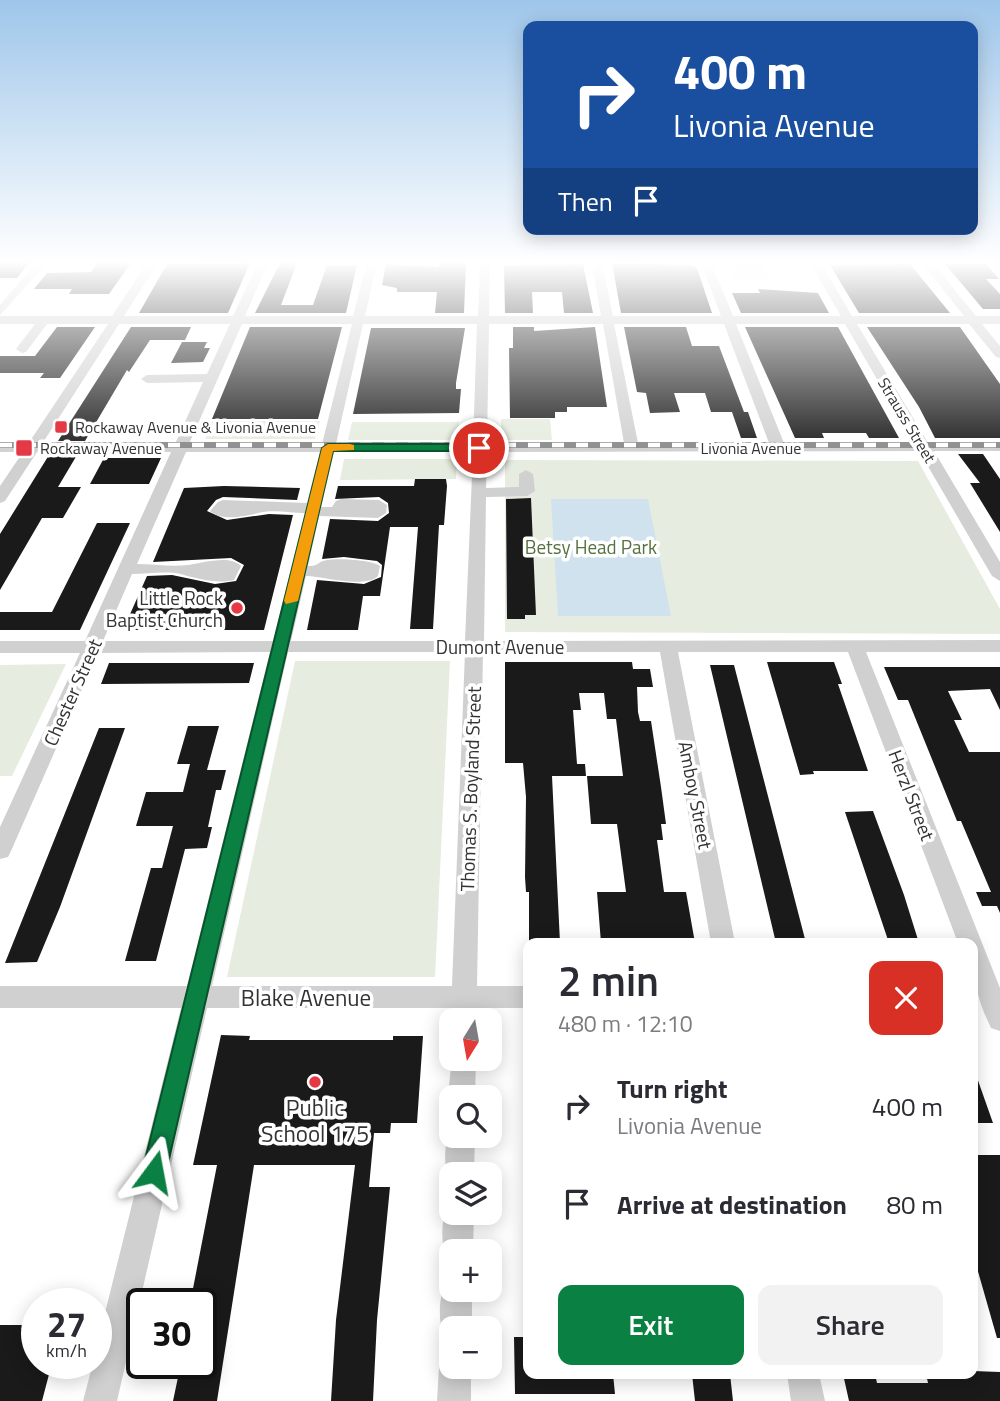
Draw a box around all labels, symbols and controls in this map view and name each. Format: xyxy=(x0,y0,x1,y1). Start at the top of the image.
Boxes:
text: 400 m xyxy=(673,33,807,108)
icon: right xyxy=(558,49,649,140)
text: Livonia Avenue xyxy=(673,101,875,149)
text: Then xyxy=(558,182,613,221)
icon: arrive xyxy=(627,182,665,220)
street label: Strauss Street xyxy=(872,373,942,468)
place label: Rockaway Avenue & Livonia Avenue xyxy=(75,415,316,439)
pin xyxy=(449,418,509,478)
marker: Rockaway Avenue & Livonia Avenue xyxy=(53,419,69,435)
icon: arrive xyxy=(460,429,498,467)
place label: Rockaway Avenue xyxy=(40,436,162,460)
street label: Livonia Avenue xyxy=(701,436,801,460)
marker: Rockaway Avenue xyxy=(14,438,34,458)
park label: Betsy Head Park xyxy=(525,532,657,561)
place label: Little Rock Baptist Church xyxy=(106,583,223,634)
marker: Little Rock Baptist Church xyxy=(229,600,245,616)
street label: Dumont Avenue xyxy=(436,632,564,661)
street label: Chester Street xyxy=(35,633,109,750)
street label: Thomas S. Boyland Street xyxy=(452,686,488,892)
street label: Amboy Street xyxy=(671,739,721,852)
street label: Herzl Street xyxy=(881,745,943,845)
text: 2 min xyxy=(558,948,659,1012)
button: close xyxy=(869,961,943,1035)
street label: Blake Avenue xyxy=(241,980,371,1015)
text: 480 m · 12:10 xyxy=(558,1006,693,1041)
north arrow xyxy=(439,1008,502,1071)
map controls xyxy=(439,1008,502,1379)
text: Turn right xyxy=(617,1069,728,1108)
marker: Public School 175 xyxy=(307,1074,323,1090)
button: search xyxy=(439,1085,502,1148)
icon: right xyxy=(558,1087,596,1125)
text: 400 m xyxy=(872,1087,943,1126)
place label: Public School 175 xyxy=(261,1090,369,1151)
text: Livonia Avenue xyxy=(617,1108,762,1143)
position arrow xyxy=(117,1135,191,1209)
button: layers xyxy=(439,1162,502,1225)
icon: arrive xyxy=(558,1185,596,1223)
text: Arrive at destination xyxy=(617,1185,847,1224)
text: 80 m xyxy=(886,1185,943,1224)
button: + xyxy=(439,1239,502,1302)
button: Exit xyxy=(558,1285,744,1365)
button: Share xyxy=(758,1285,943,1365)
speed limit sign: 30 xyxy=(126,1288,217,1379)
text: 27 xyxy=(47,1297,86,1351)
button: − xyxy=(439,1316,502,1379)
text: km/h xyxy=(46,1337,87,1364)

